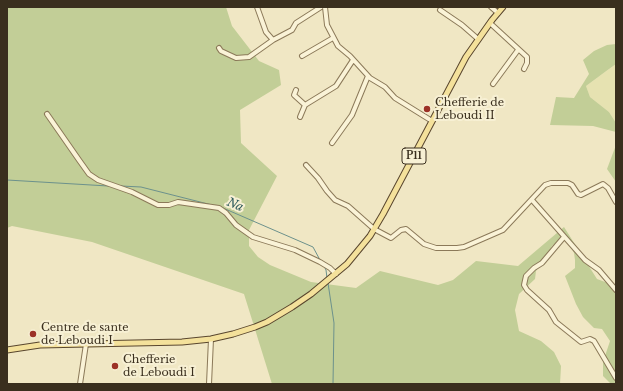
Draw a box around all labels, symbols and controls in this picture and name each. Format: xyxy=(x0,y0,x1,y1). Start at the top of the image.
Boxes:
place label: Chefferie de Leboudi II xyxy=(435,96,504,122)
marker: Chefferie de Leboudi II xyxy=(422,104,432,114)
road number: P11 xyxy=(402,148,426,164)
water label: Na xyxy=(225,195,245,215)
place label: Centre de sante de Leboudi I xyxy=(41,321,128,347)
marker: Centre de sante de Leboudi I xyxy=(28,329,38,339)
place label: Chefferie de Leboudi I xyxy=(123,353,195,379)
marker: Chefferie de Leboudi I xyxy=(110,361,120,371)

